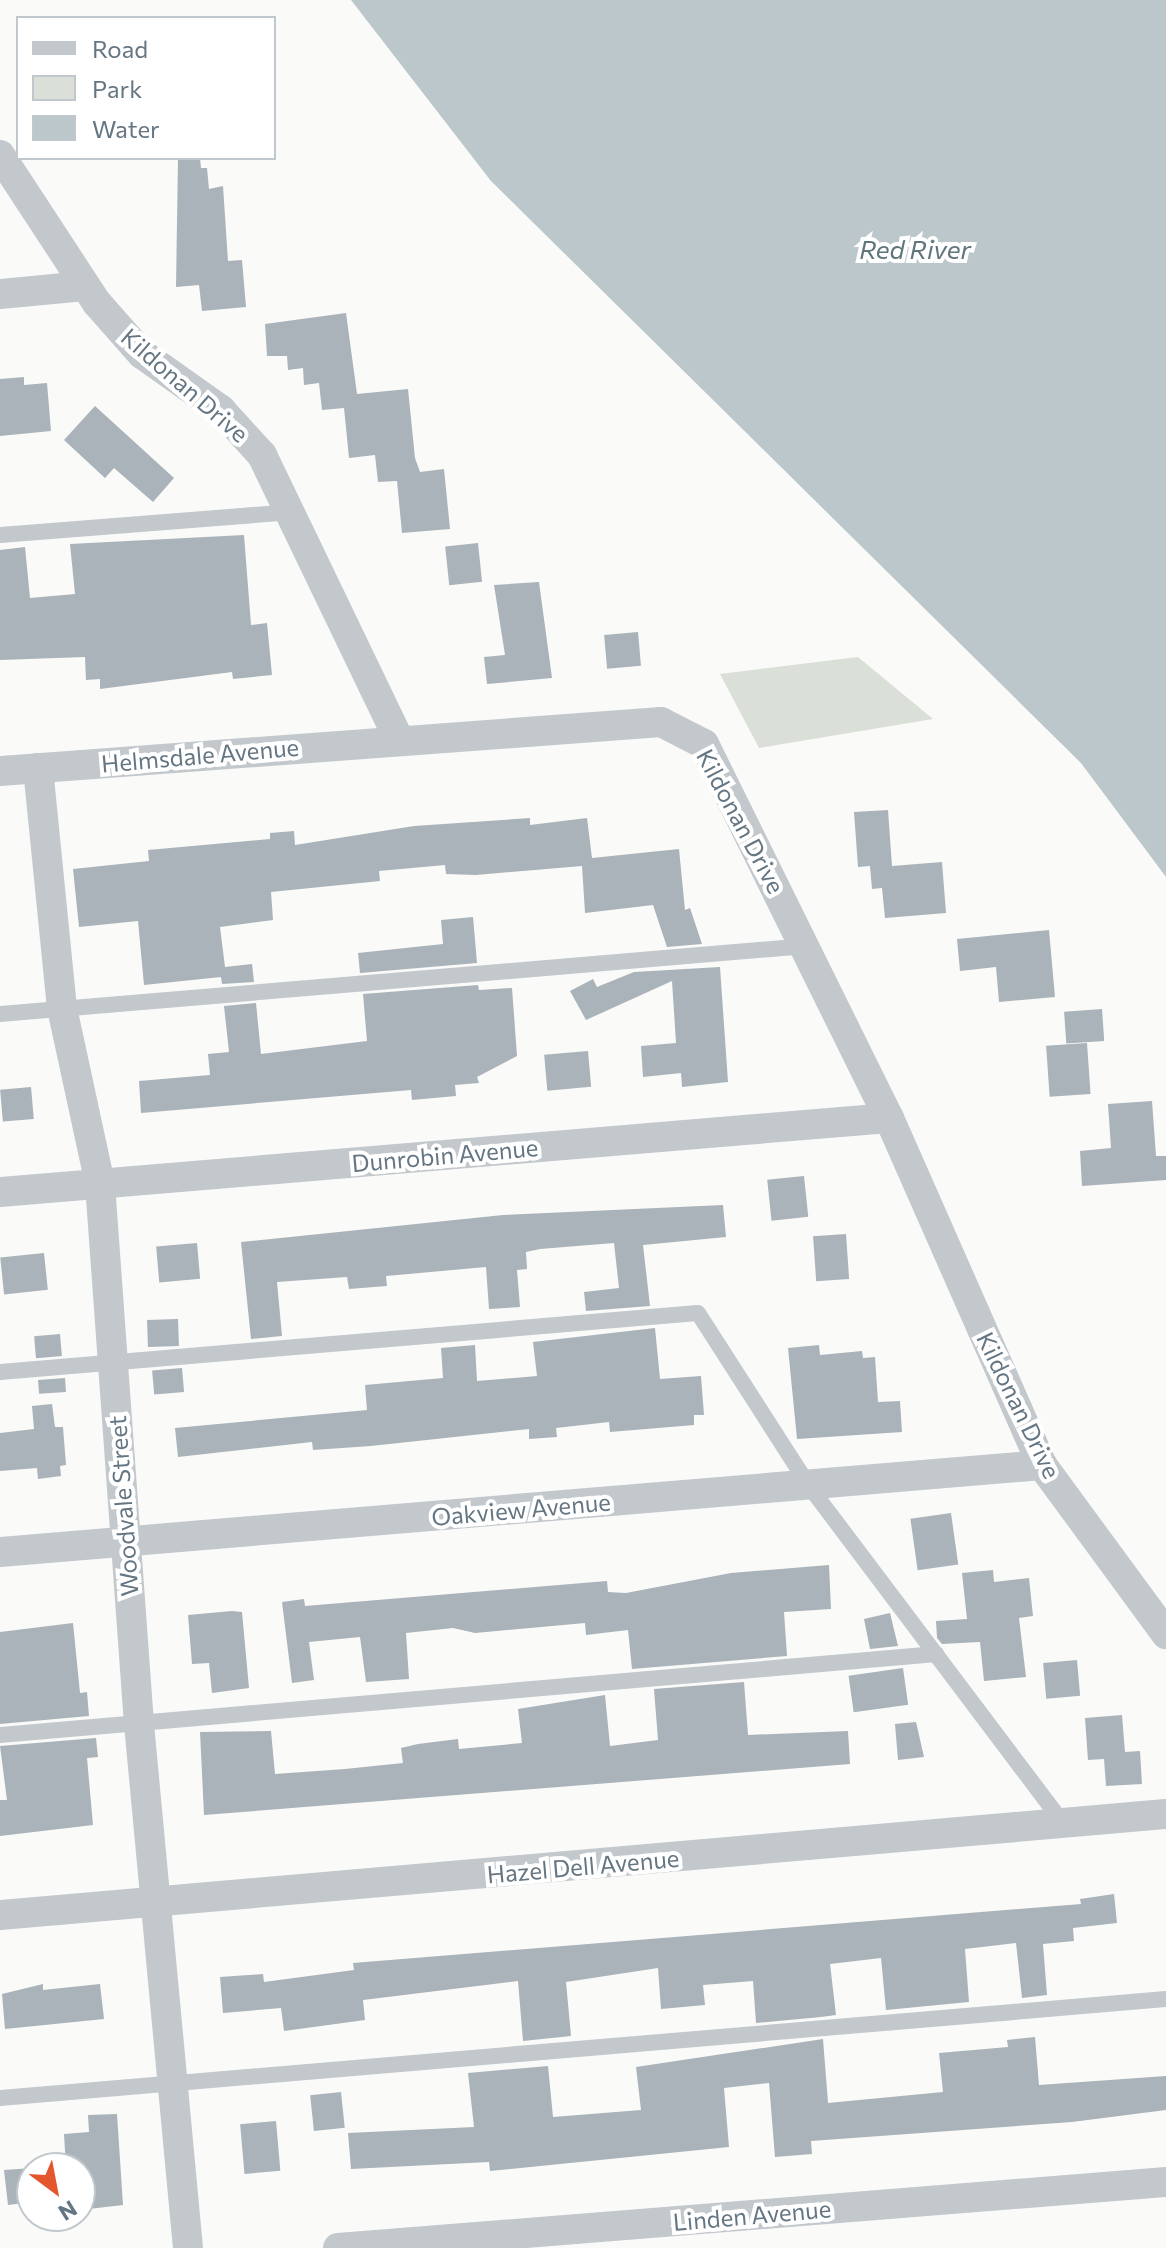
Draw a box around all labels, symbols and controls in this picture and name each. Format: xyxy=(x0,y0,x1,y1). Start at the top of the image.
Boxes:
legend xyxy=(16,16,276,160)
text: Road xyxy=(92,34,148,63)
text: Park xyxy=(92,74,142,103)
text: Water xyxy=(92,114,160,143)
water label: Red River xyxy=(859,233,971,265)
street label: Kildonan Drive xyxy=(115,322,255,448)
street label: Helmsdale Avenue xyxy=(100,732,300,778)
street label: Kildonan Drive xyxy=(691,744,791,898)
street label: Dunrobin Avenue xyxy=(351,1133,539,1177)
street label: Kildonan Drive xyxy=(971,1327,1067,1483)
street label: Woodvale Street xyxy=(102,1415,144,1597)
street label: Oakview Avenue xyxy=(430,1487,612,1531)
street label: Hazel Dell Avenue xyxy=(486,1843,680,1889)
north arrow xyxy=(16,2152,96,2232)
street label: Linden Avenue xyxy=(672,2194,832,2236)
text: N xyxy=(54,2195,82,2227)

